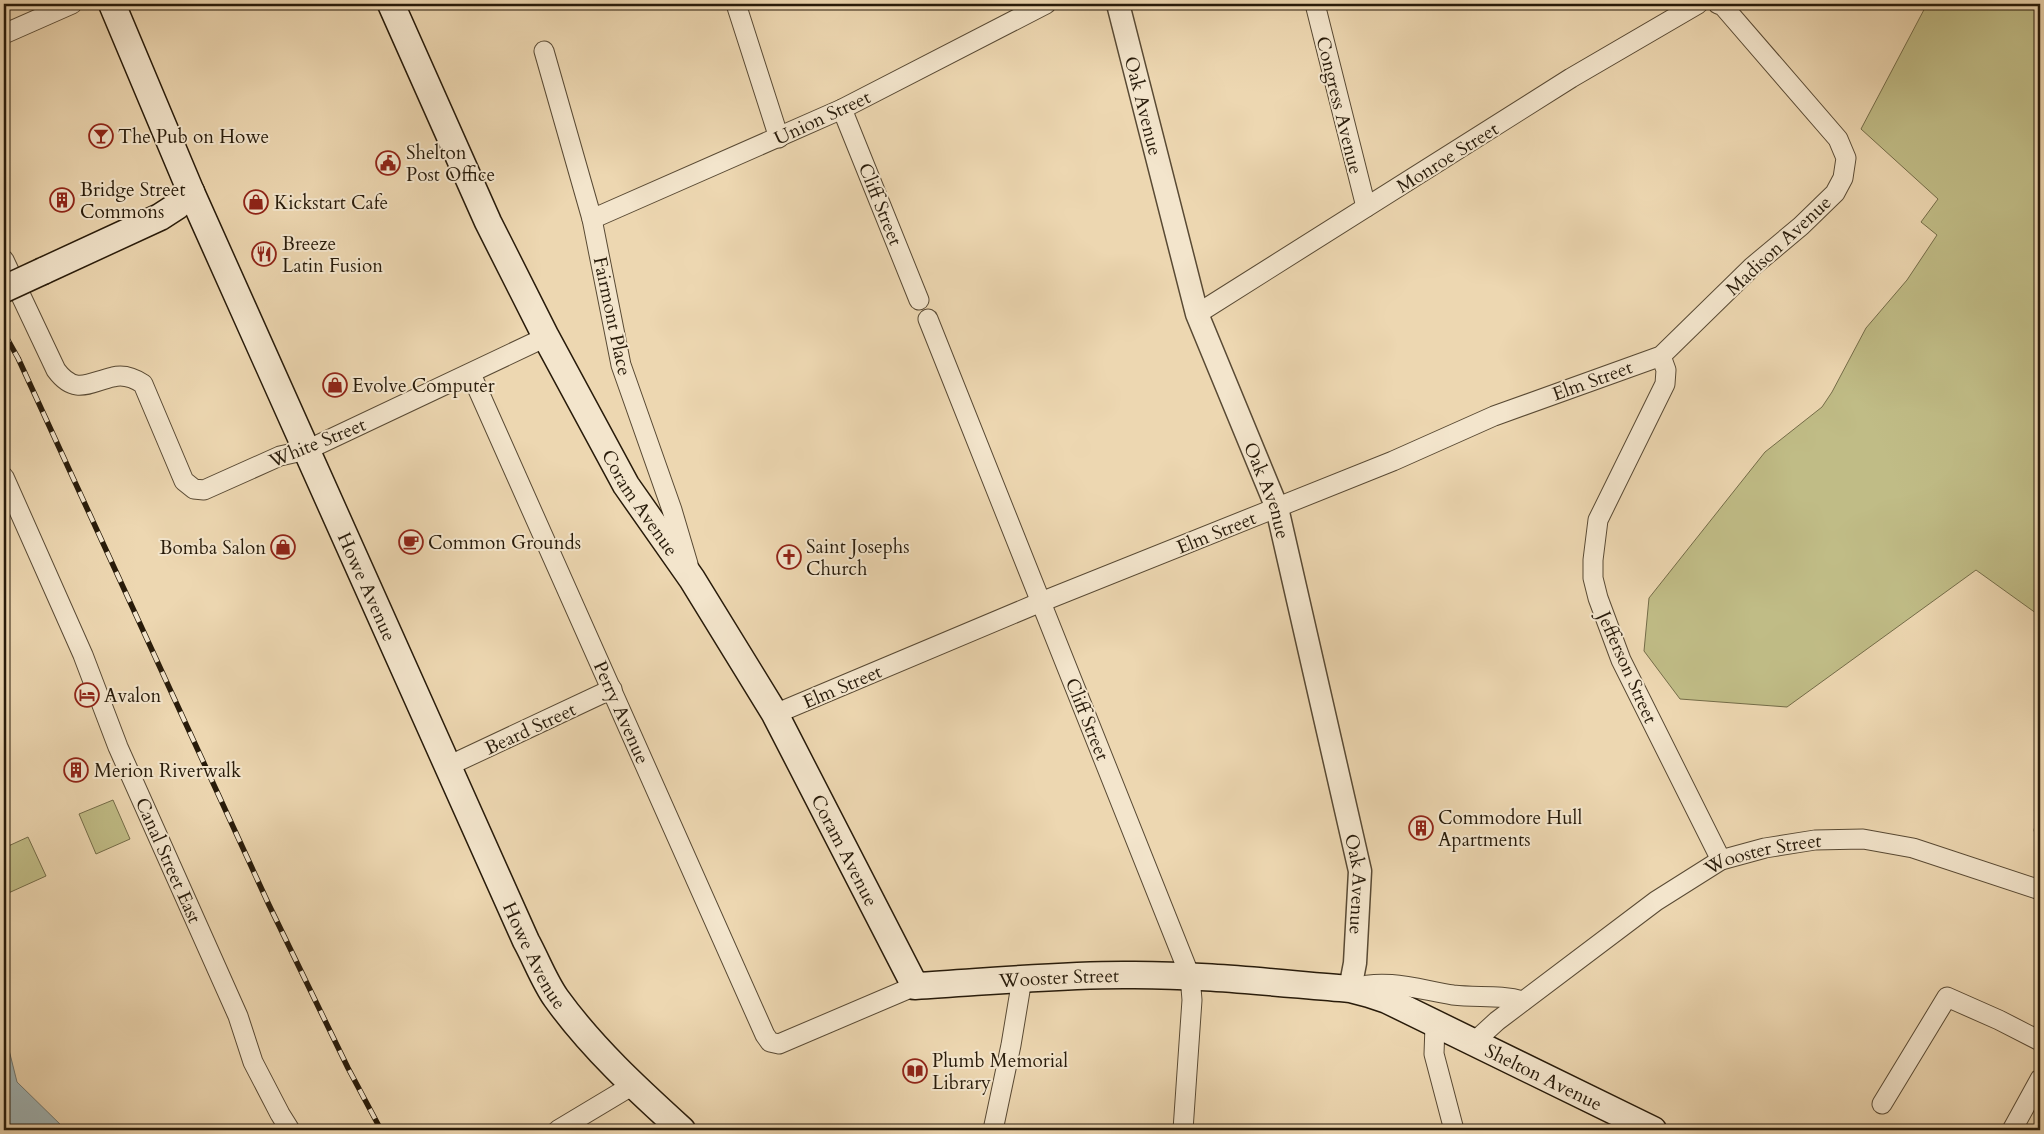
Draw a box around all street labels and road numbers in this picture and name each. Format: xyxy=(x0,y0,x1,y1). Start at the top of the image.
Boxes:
street label: Congress Avenue xyxy=(1309,34,1369,177)
street label: Oak Avenue xyxy=(1118,54,1168,158)
street label: Union Street xyxy=(770,84,875,152)
street label: Monroe Street xyxy=(1392,116,1503,200)
street label: Cliff Street xyxy=(852,159,908,250)
street label: Madison Avenue xyxy=(1720,190,1837,302)
street label: Fairmont Place xyxy=(587,254,637,378)
street label: Elm Street xyxy=(1549,354,1636,407)
street label: White Street xyxy=(264,412,370,474)
street label: Oak Avenue xyxy=(1237,438,1296,541)
street label: Coram Avenue xyxy=(595,445,684,562)
street label: Elm Street xyxy=(1173,505,1260,561)
street label: Howe Avenue xyxy=(331,528,402,645)
street label: Jefferson Street xyxy=(1590,604,1663,728)
street label: Perry Avenue xyxy=(587,657,655,768)
street label: Elm Street xyxy=(799,659,886,715)
street label: Cliff Street xyxy=(1059,674,1115,765)
street label: Beard Street xyxy=(481,696,580,761)
street label: Coram Avenue xyxy=(804,790,884,911)
street label: Canal Street East xyxy=(129,794,207,927)
street label: Wooster Street xyxy=(1699,828,1822,882)
street label: Oak Avenue xyxy=(1338,831,1372,935)
street label: Howe Avenue xyxy=(496,898,572,1015)
street label: Wooster Street xyxy=(997,963,1119,994)
street label: Shelton Avenue xyxy=(1481,1038,1606,1117)

